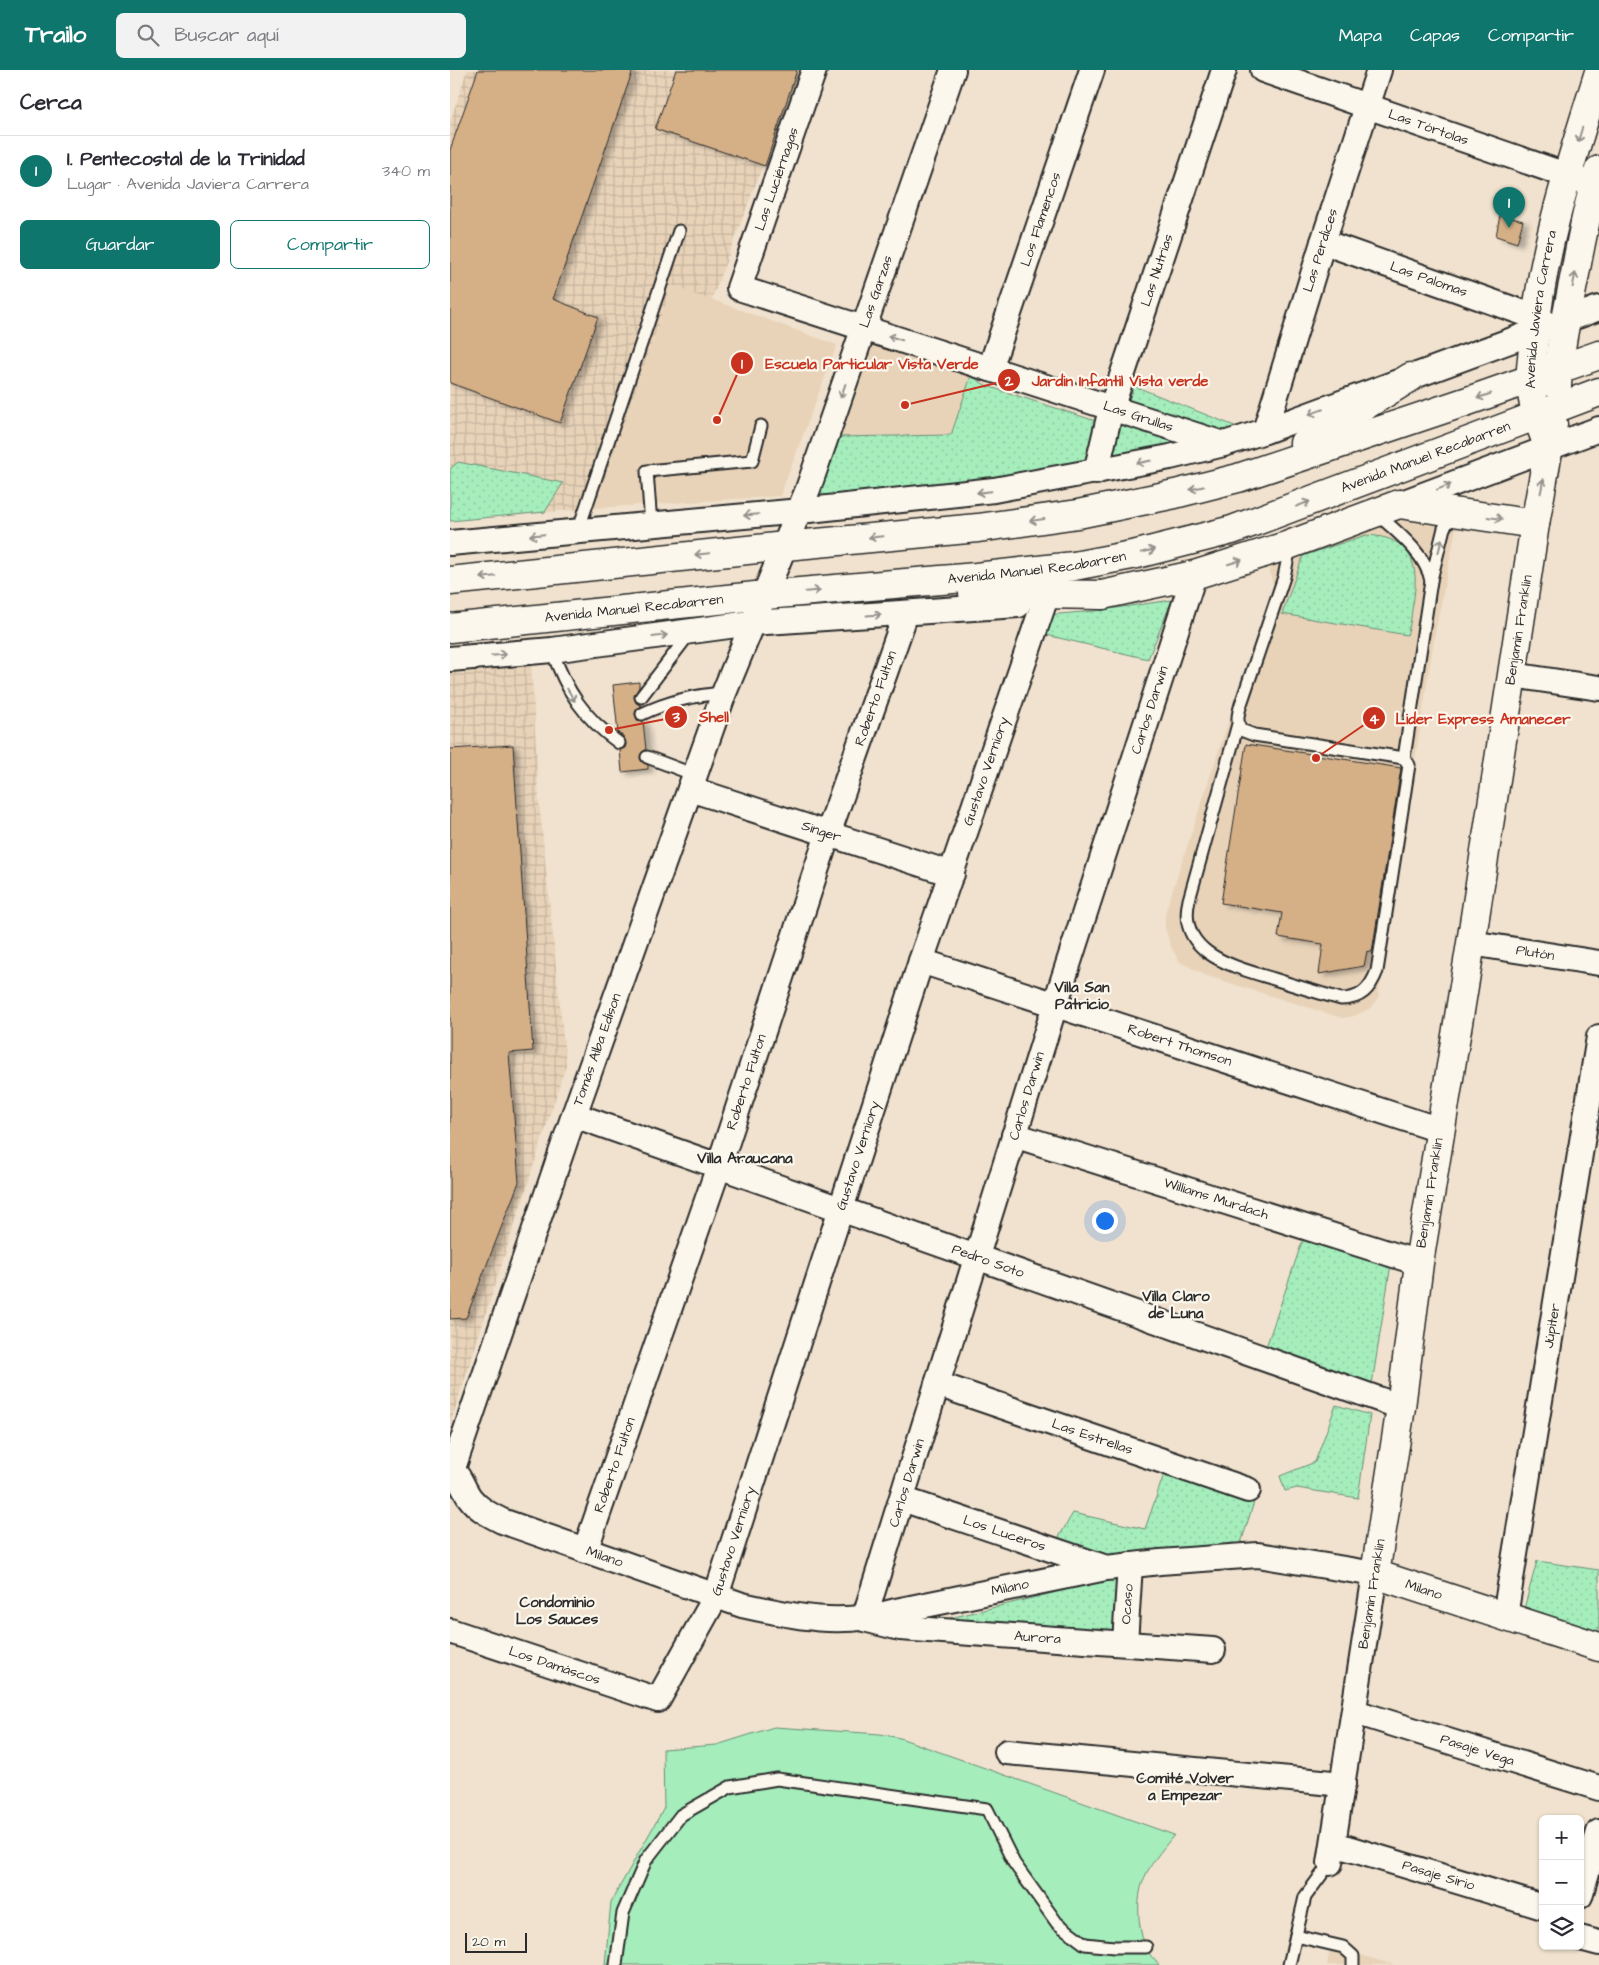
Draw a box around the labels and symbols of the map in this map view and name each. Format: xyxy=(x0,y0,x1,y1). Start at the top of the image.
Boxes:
street label: Las Tórtolas xyxy=(1386,104,1471,150)
street label: Las Luciérnagas xyxy=(750,125,804,233)
one-way arrow xyxy=(1574,127,1584,143)
street label: Los Flamencos xyxy=(1016,170,1066,269)
pin: 1 xyxy=(1493,187,1525,228)
street label: Las Perdices xyxy=(1298,206,1343,295)
street label: Avenida Javiera Carrera xyxy=(1521,228,1562,389)
street label: Las Nutrias xyxy=(1136,232,1179,309)
street label: Las Garzas xyxy=(855,253,898,330)
street label: Las Palomas xyxy=(1387,256,1470,302)
one-way arrow xyxy=(1569,272,1579,288)
one-way arrow xyxy=(887,333,903,343)
callout: Escuela Particular Vista Verde xyxy=(730,348,988,378)
text: 1 xyxy=(741,354,743,375)
text: Escuela Particular Vista Verde xyxy=(765,354,979,375)
callout: Jardin Infantil Vista verde xyxy=(996,365,1218,395)
text: 2 xyxy=(1004,371,1014,392)
text: Jardin Infantil Vista verde xyxy=(1031,371,1208,392)
one-way arrow xyxy=(837,383,847,399)
one-way arrow xyxy=(1477,391,1493,401)
street label: Las Grullas xyxy=(1101,396,1176,437)
one-way arrow xyxy=(1309,408,1324,417)
street label: Avenida Manuel Recabarren xyxy=(1338,416,1513,498)
one-way arrow xyxy=(1136,458,1152,468)
one-way arrow xyxy=(1538,479,1548,495)
one-way arrow xyxy=(1436,482,1451,491)
one-way arrow xyxy=(1189,484,1205,493)
one-way arrow xyxy=(976,487,992,496)
one-way arrow xyxy=(1295,499,1310,508)
one-way arrow xyxy=(744,510,760,520)
one-way arrow xyxy=(1486,514,1502,524)
one-way arrow xyxy=(1030,515,1046,525)
one-way arrow xyxy=(530,530,546,540)
one-way arrow xyxy=(868,533,884,542)
one-way arrow xyxy=(1436,538,1445,554)
street label: Avenida Manuel Recabarren xyxy=(947,546,1128,589)
one-way arrow xyxy=(1139,546,1155,555)
one-way arrow xyxy=(694,549,710,559)
one-way arrow xyxy=(1226,556,1242,566)
one-way arrow xyxy=(481,572,497,582)
street label: Benjamín Franklin xyxy=(1500,574,1538,686)
one-way arrow xyxy=(805,586,821,596)
street label: Avenida Manuel Recabarren xyxy=(544,589,724,628)
one-way arrow xyxy=(865,610,881,620)
one-way arrow xyxy=(652,630,668,640)
street label: Roberto Fulton xyxy=(850,648,902,749)
one-way arrow xyxy=(490,650,506,660)
street label: Carlos Darwin xyxy=(1126,663,1174,757)
one-way arrow xyxy=(567,687,577,701)
callout: Shell xyxy=(664,702,739,732)
callout: Lider Express Amanecer xyxy=(1361,703,1581,733)
text: 3 xyxy=(671,707,680,728)
text: Shell xyxy=(698,707,730,728)
text: 4 xyxy=(1369,709,1380,730)
text: Lider Express Amanecer xyxy=(1396,709,1571,730)
street label: Gustavo Verniory xyxy=(958,714,1014,828)
street label: Singer xyxy=(799,816,844,847)
street label: Plutón xyxy=(1515,940,1556,966)
district label: Villa San Patricio xyxy=(1054,977,1110,1015)
street label: Tomás Alba Edison xyxy=(568,990,627,1109)
street label: Robert Thomson xyxy=(1125,1019,1234,1072)
street label: Roberto Fulton xyxy=(721,1032,772,1133)
street label: Carlos Darwin xyxy=(1004,1049,1050,1143)
street label: Gustavo Verniory xyxy=(831,1098,885,1213)
street label: Benjamín Franklin xyxy=(1411,1137,1449,1249)
district label: Villa Araucana xyxy=(696,1148,793,1169)
street label: Williams Murdach xyxy=(1161,1173,1271,1225)
your location xyxy=(1092,1208,1118,1234)
street label: Pedro Soto xyxy=(949,1239,1027,1283)
district label: Villa Claro de Luna xyxy=(1141,1286,1210,1324)
street label: Júpiter xyxy=(1539,1302,1566,1350)
street label: Las Estrellas xyxy=(1049,1414,1135,1460)
street label: Roberto Fulton xyxy=(589,1415,641,1515)
street label: Carlos Darwin xyxy=(884,1436,930,1530)
street label: Gustavo Verniory xyxy=(707,1483,761,1598)
street label: Los Luceros xyxy=(960,1510,1048,1557)
street label: Benjamín Franklin xyxy=(1353,1538,1391,1650)
street label: Milano xyxy=(583,1541,626,1573)
street label: Milano xyxy=(989,1574,1031,1601)
street label: Milano xyxy=(1403,1574,1445,1605)
street label: Ocaso xyxy=(1116,1583,1139,1625)
district label: Condominio Los Sauces xyxy=(516,1592,599,1630)
street label: Aurora xyxy=(1014,1626,1062,1649)
street label: Los Damáscos xyxy=(506,1641,603,1690)
street label: Pasaje Vega xyxy=(1438,1729,1517,1771)
district label: Comité Volver a Empezar xyxy=(1136,1768,1235,1806)
street label: Pasaje Sirio xyxy=(1400,1855,1477,1896)
scale bar xyxy=(465,1930,528,1953)

